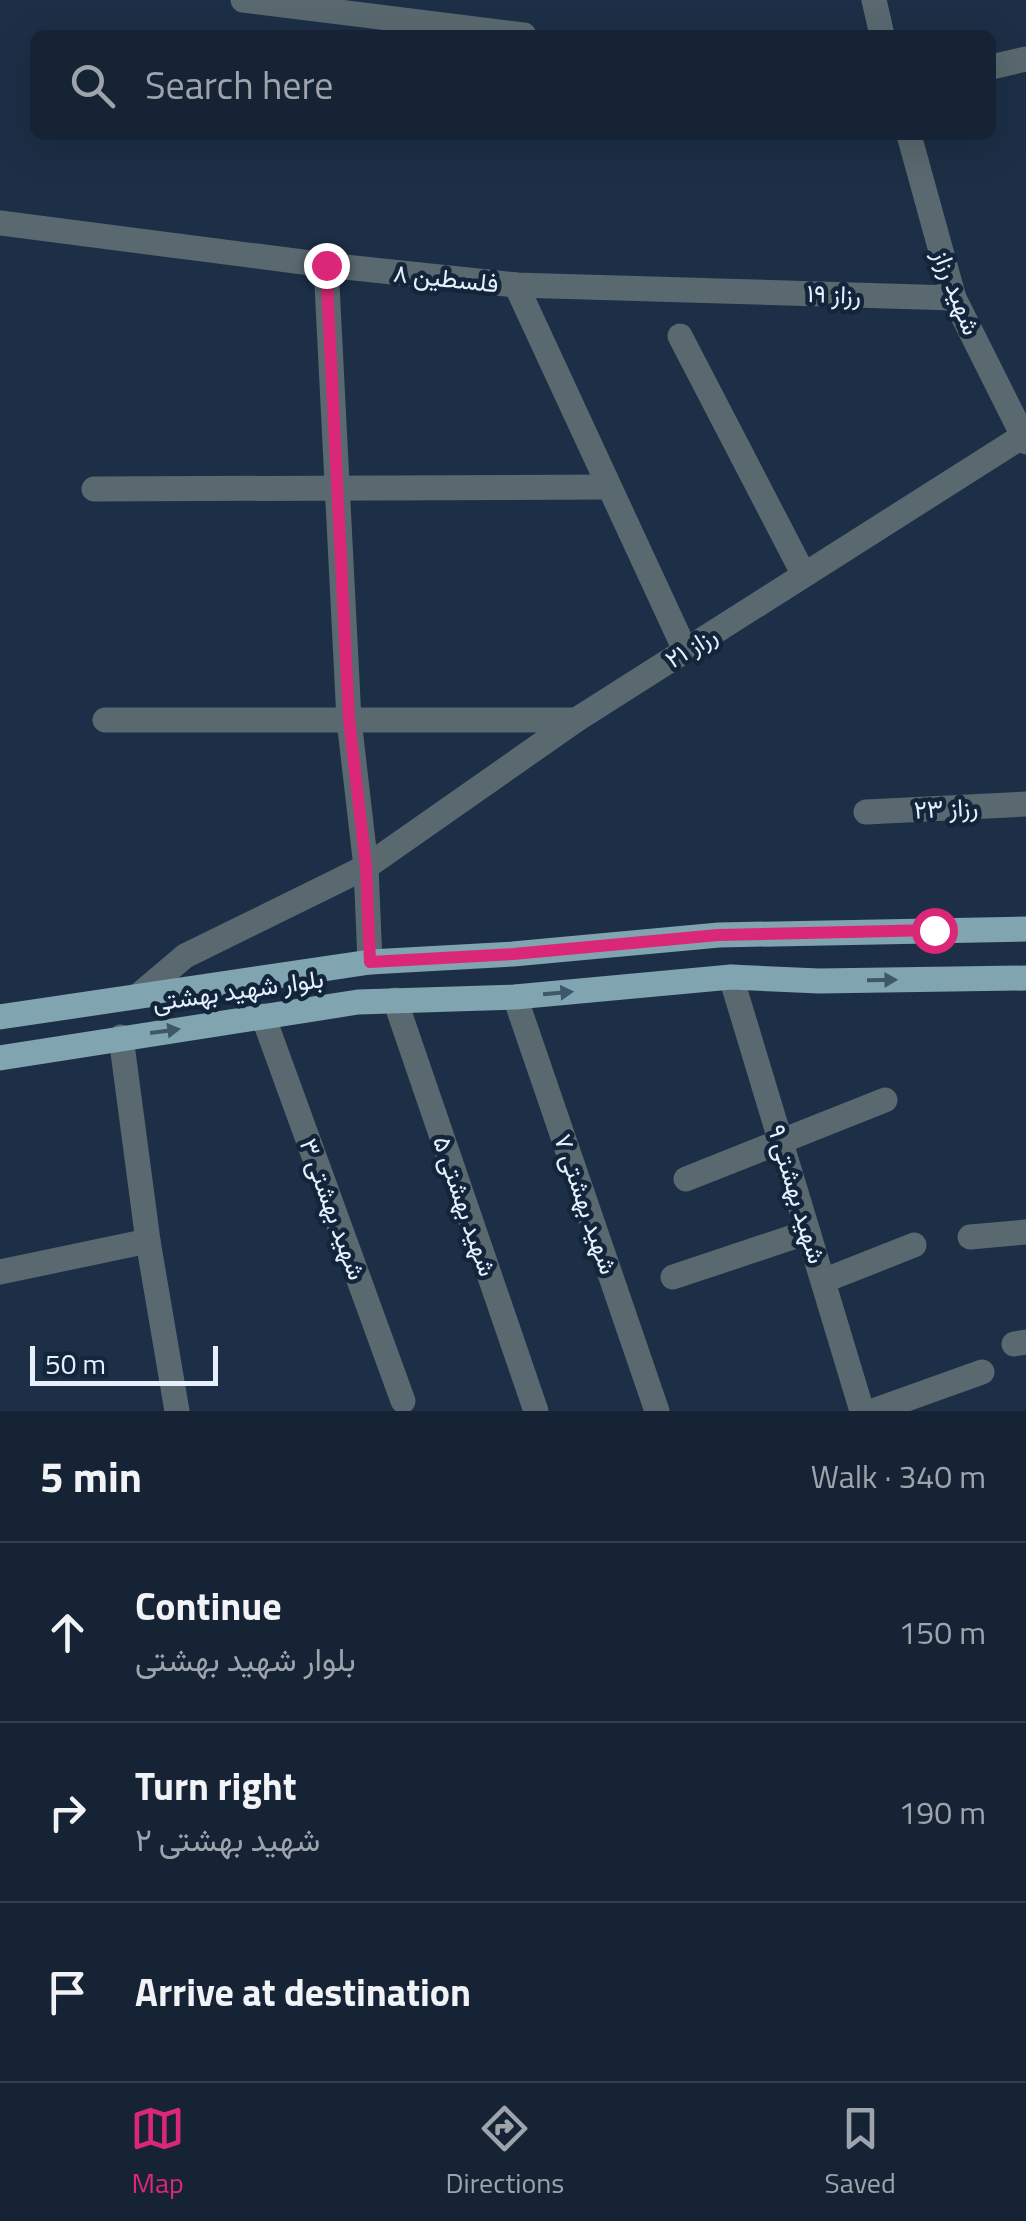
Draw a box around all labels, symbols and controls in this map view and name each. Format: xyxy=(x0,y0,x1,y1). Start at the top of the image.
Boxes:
search box xyxy=(30,30,996,140)
text: Search here xyxy=(145,56,333,114)
icon: search xyxy=(65,58,120,113)
route end xyxy=(304,243,350,289)
street label: شهید رزاز xyxy=(923,243,991,341)
street label: فلسطین ۸ xyxy=(392,254,500,302)
street label: رزاز ۱۹ xyxy=(806,274,862,314)
street label: رزاز ۲۱ xyxy=(658,616,724,678)
street label: رزاز ۲۳ xyxy=(913,787,979,829)
route start xyxy=(912,908,958,954)
street label: بلوار شهید بهشتی xyxy=(150,959,326,1021)
one-way arrow xyxy=(867,972,899,988)
one-way arrow xyxy=(542,984,574,1000)
one-way arrow xyxy=(150,1022,182,1038)
street label: شهید بهشتی ۹ xyxy=(758,1120,836,1268)
street label: شهید بهشتی ۷ xyxy=(544,1129,628,1279)
street label: شهید بهشتی ۵ xyxy=(423,1131,507,1281)
street label: شهید بهشتی ۳ xyxy=(290,1133,376,1285)
scale bar xyxy=(30,1341,218,1386)
text: 50 m xyxy=(45,1342,106,1385)
text: 5 min xyxy=(40,1444,142,1508)
text: Walk · 340 m xyxy=(811,1452,986,1500)
text: Continue xyxy=(135,1577,282,1635)
icon: ahead xyxy=(40,1605,95,1660)
text: 150 m xyxy=(898,1608,986,1656)
text: بلوار شهید بهشتی xyxy=(135,1635,356,1683)
text: Turn right xyxy=(135,1757,297,1815)
icon: right xyxy=(40,1785,95,1840)
text: 190 m xyxy=(898,1788,986,1836)
text: شهید بهشتی ۲ xyxy=(135,1815,320,1863)
text: Arrive at destination xyxy=(135,1963,471,2021)
icon: arrive xyxy=(40,1965,95,2020)
tab: Map xyxy=(130,2101,185,2204)
tab: Directions xyxy=(445,2101,564,2204)
tab: Saved xyxy=(825,2101,896,2204)

